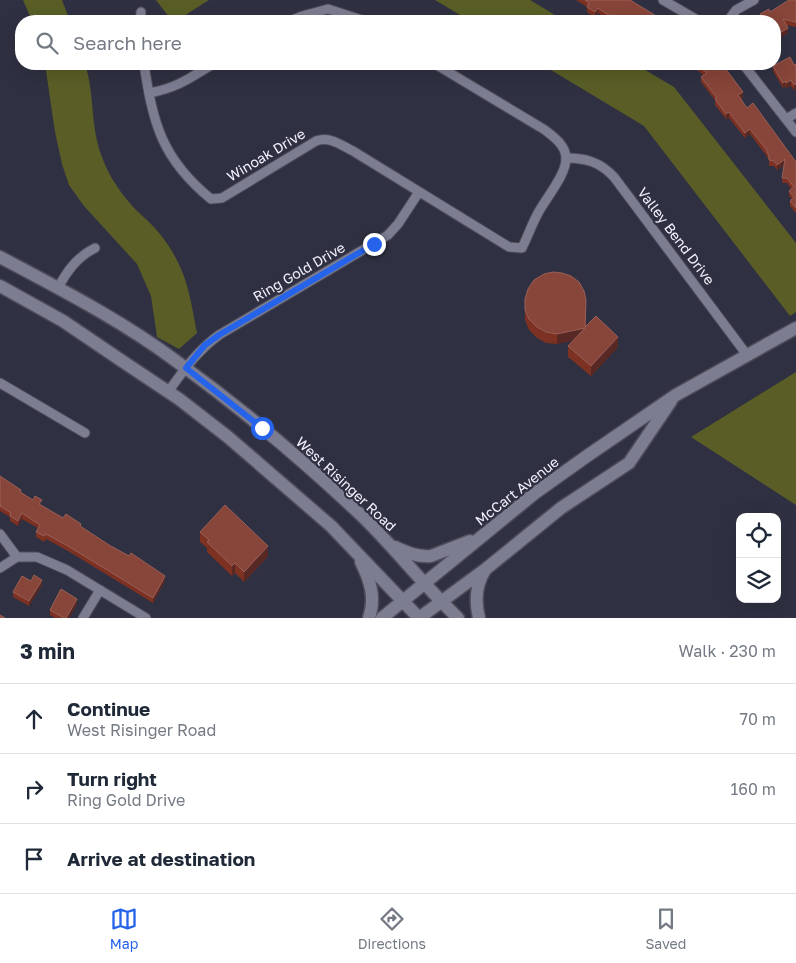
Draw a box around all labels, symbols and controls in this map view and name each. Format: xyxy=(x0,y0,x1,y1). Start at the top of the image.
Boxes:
search box xyxy=(15,15,781,70)
icon: search xyxy=(33,29,61,57)
text: Search here xyxy=(73,31,182,54)
street label: Winoak Drive xyxy=(224,125,308,185)
street label: Valley Bend Drive xyxy=(634,184,719,288)
route end xyxy=(363,233,386,256)
street label: Ring Gold Drive xyxy=(250,238,348,305)
route start xyxy=(251,417,274,440)
street label: West Risinger Road xyxy=(293,433,400,534)
street label: McCart Avenue xyxy=(472,453,562,529)
map controls xyxy=(736,513,781,603)
button: locate xyxy=(736,513,781,558)
button: layers xyxy=(736,558,781,603)
text: 3 min xyxy=(20,638,75,664)
text: Walk · 230 m xyxy=(679,641,776,661)
text: Continue xyxy=(67,697,150,720)
icon: ahead xyxy=(20,705,48,733)
text: 70 m xyxy=(739,709,776,729)
text: West Risinger Road xyxy=(67,720,216,740)
text: Turn right xyxy=(67,767,157,790)
icon: right xyxy=(20,775,48,803)
text: 160 m xyxy=(730,779,776,799)
text: Ring Gold Drive xyxy=(67,790,185,810)
icon: arrive xyxy=(20,845,48,873)
text: Arrive at destination xyxy=(67,847,255,870)
tab: Map xyxy=(110,905,138,952)
tab: Directions xyxy=(358,905,426,952)
tab: Saved xyxy=(645,905,686,952)

